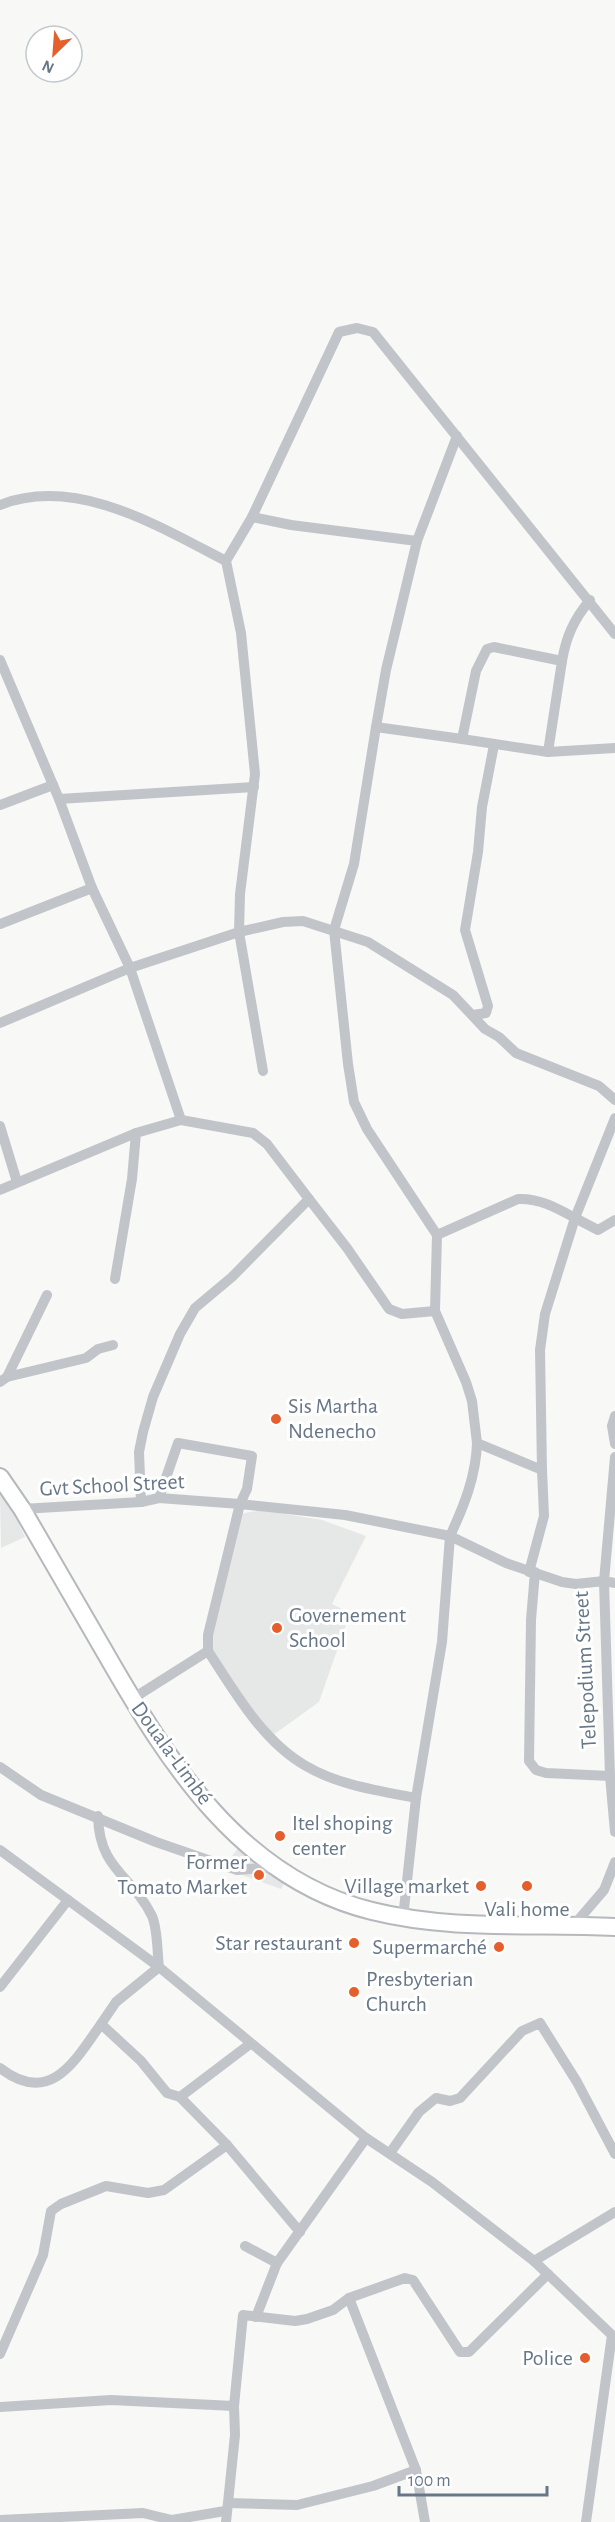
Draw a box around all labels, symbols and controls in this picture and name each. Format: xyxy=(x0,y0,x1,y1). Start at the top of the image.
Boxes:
north arrow xyxy=(24,24,84,84)
text: N xyxy=(40,57,57,76)
place label: Sis Martha Ndenecho xyxy=(288,1395,378,1442)
marker: Sis Martha Ndenecho xyxy=(269,1412,283,1426)
street label: Gvt School Street xyxy=(39,1470,185,1500)
street label: Telepodium Street xyxy=(570,1591,600,1749)
place label: Governement School xyxy=(289,1604,406,1651)
marker: Governement School xyxy=(270,1621,284,1635)
street label: Douala-Limbé xyxy=(127,1697,217,1809)
place label: Itel shoping center xyxy=(292,1812,393,1859)
marker: Itel shoping center xyxy=(273,1829,287,1843)
place label: Former Tomato Market xyxy=(117,1851,247,1898)
marker: Former Tomato Market xyxy=(252,1868,266,1882)
place label: Village market xyxy=(344,1875,469,1897)
marker: Village market xyxy=(474,1879,488,1893)
marker: Vali home xyxy=(520,1879,534,1893)
place label: Vali home xyxy=(484,1898,570,1920)
place label: Star restaurant xyxy=(215,1932,342,1954)
marker: Star restaurant xyxy=(347,1936,361,1950)
place label: Supermarché xyxy=(372,1936,487,1958)
marker: Supermarché xyxy=(492,1940,506,1954)
place label: Presbyterian Church xyxy=(366,1968,473,2015)
marker: Presbyterian Church xyxy=(347,1985,361,1999)
place label: Police xyxy=(522,2347,573,2369)
marker: Police xyxy=(578,2351,592,2365)
scale bar xyxy=(399,2459,548,2497)
text: 100 m xyxy=(408,2472,451,2490)

